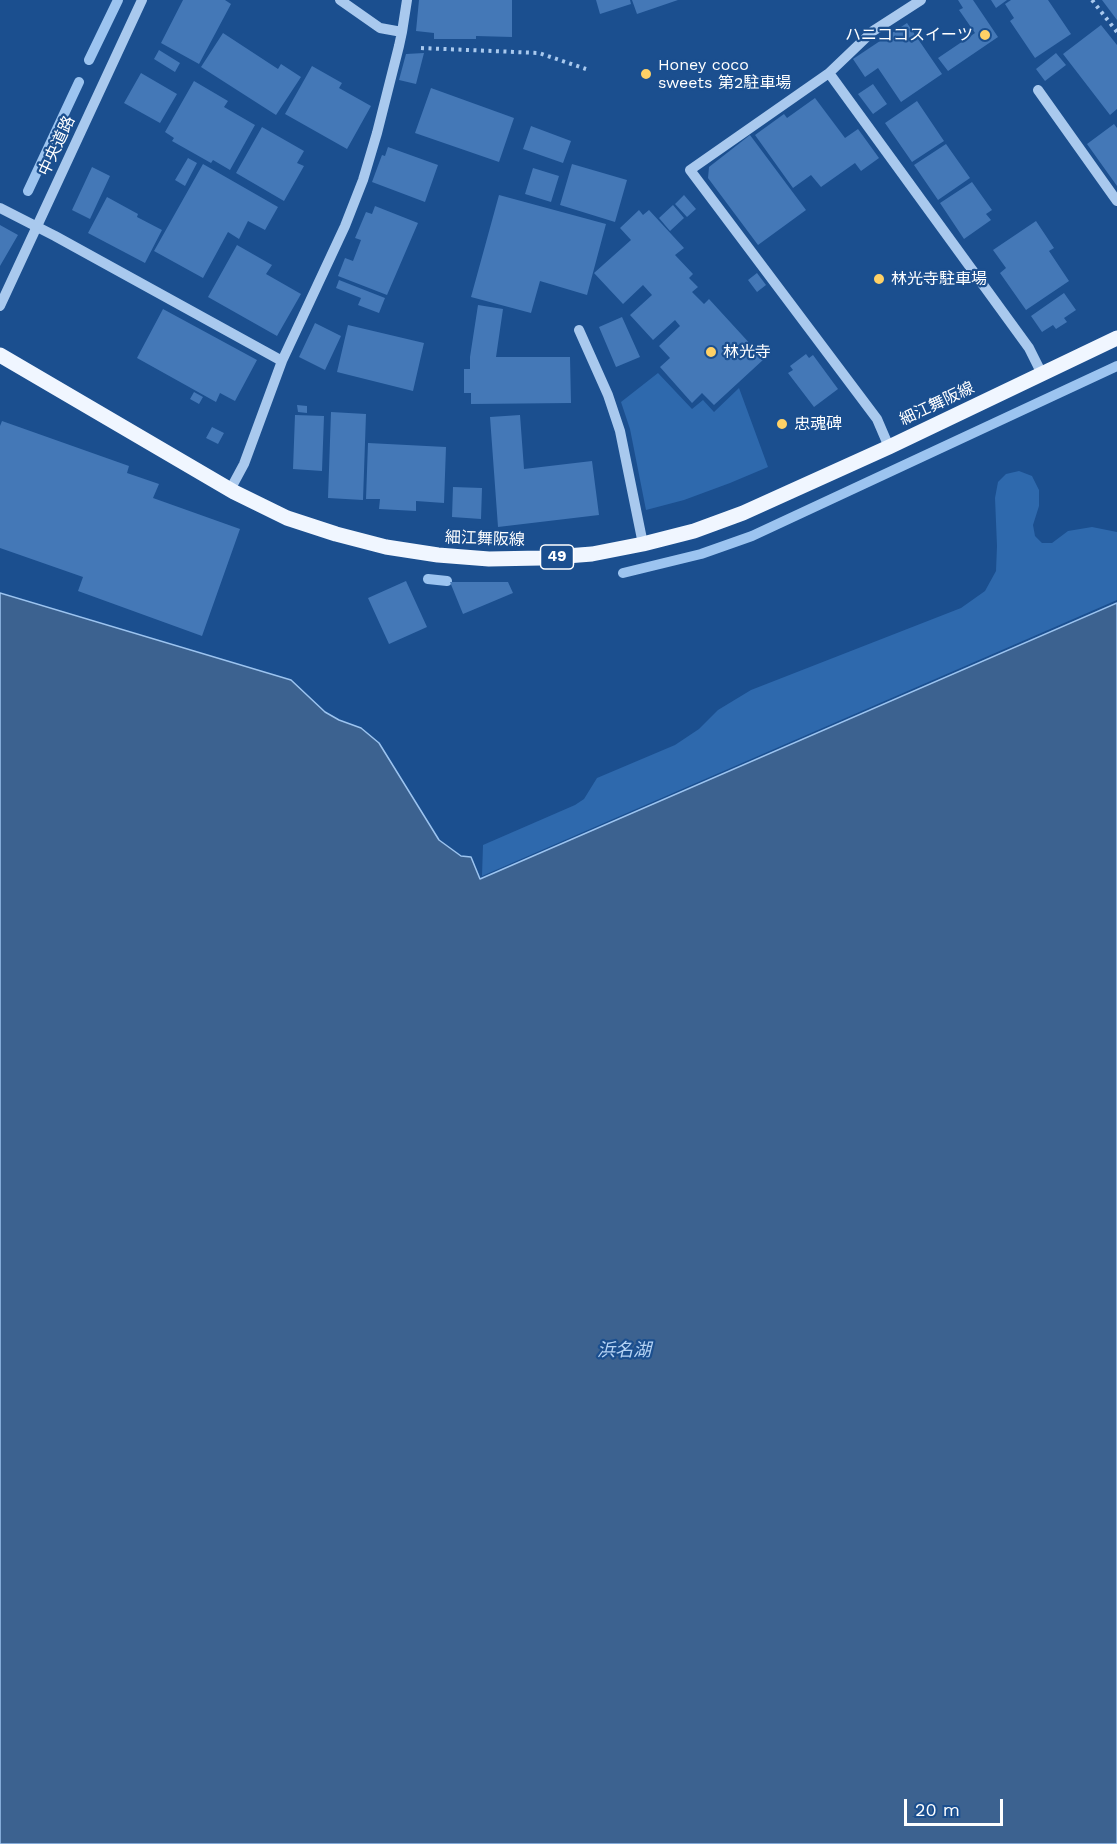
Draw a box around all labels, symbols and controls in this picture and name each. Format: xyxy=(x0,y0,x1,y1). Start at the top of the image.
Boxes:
place label: ハニココスイーツ xyxy=(845,25,973,45)
marker: ハニココスイーツ xyxy=(978,28,992,42)
place label: Honey coco sweets 第2駐車場 xyxy=(658,55,791,93)
marker: Honey coco sweets 第2駐車場 xyxy=(639,67,653,81)
street label: 中央道路 xyxy=(35,113,79,179)
place label: 林光寺駐車場 xyxy=(891,269,987,289)
marker: 林光寺駐車場 xyxy=(872,272,886,286)
place label: 林光寺 xyxy=(723,342,771,362)
marker: 林光寺 xyxy=(704,345,718,359)
street label: 細江舞阪線 xyxy=(897,378,977,430)
place label: 忠魂碑 xyxy=(794,414,842,434)
marker: 忠魂碑 xyxy=(775,417,789,431)
street label: 細江舞阪線 xyxy=(445,528,525,550)
road number: 49 xyxy=(540,545,574,569)
water label: 浜名湖 xyxy=(597,1340,651,1362)
scale bar xyxy=(907,1787,1006,1825)
text: 20 m xyxy=(915,1799,960,1820)

